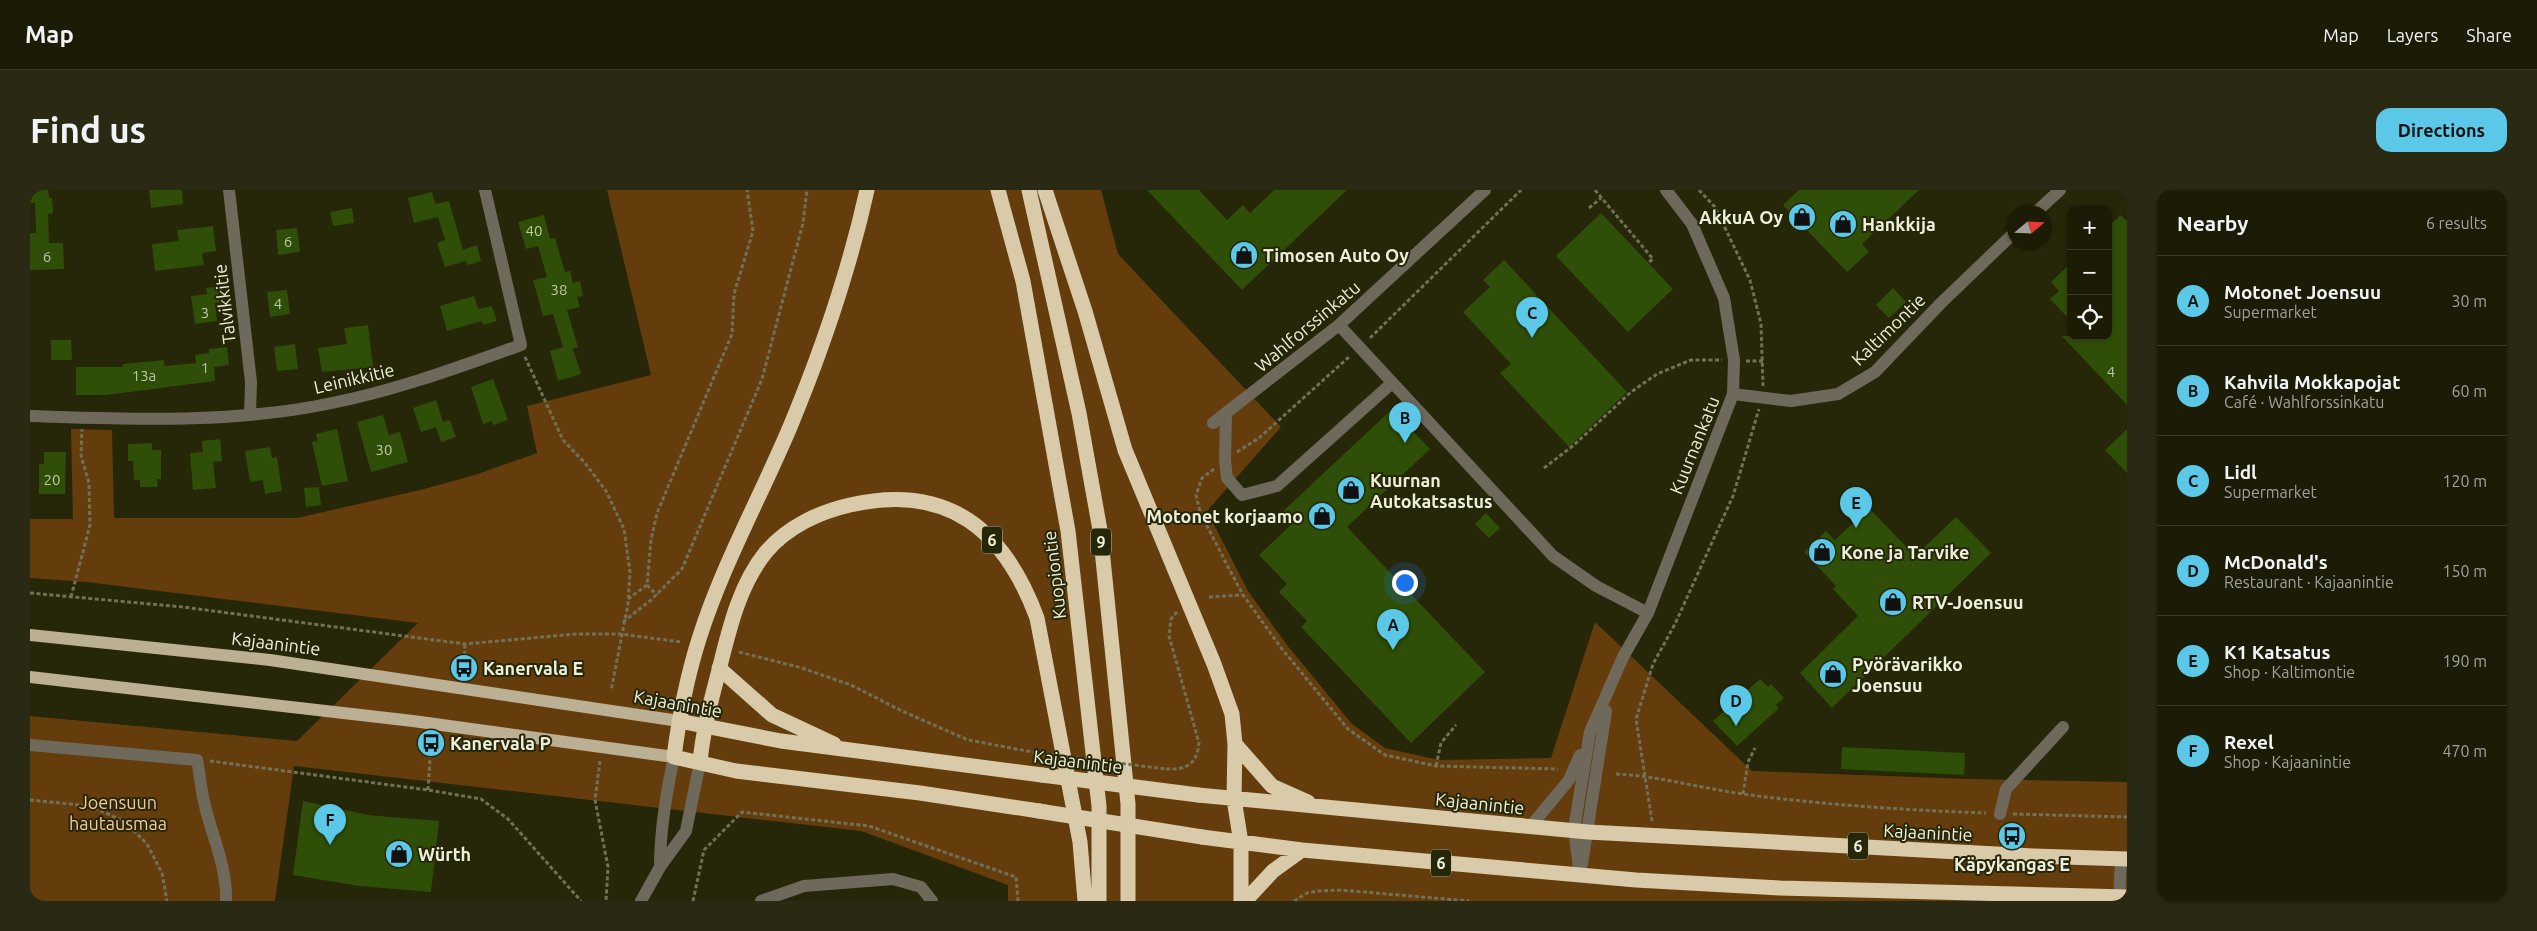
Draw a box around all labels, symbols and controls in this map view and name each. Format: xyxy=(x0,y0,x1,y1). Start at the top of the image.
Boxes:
text: Map xyxy=(25,21,74,48)
text: Map xyxy=(2323,25,2359,45)
text: Layers xyxy=(2387,25,2438,45)
text: Share xyxy=(2466,25,2512,45)
button: Directions xyxy=(2376,108,2507,152)
text: Find us xyxy=(30,110,146,150)
shop icon: AkkuA Oy xyxy=(1787,202,1817,232)
north arrow xyxy=(2007,205,2052,250)
map controls xyxy=(2067,205,2112,340)
button: + xyxy=(2067,205,2112,250)
place label: AkkuA Oy xyxy=(1699,207,1783,227)
shop icon: Hankkija xyxy=(1828,209,1858,239)
text: Nearby xyxy=(2177,211,2248,235)
place label: Hankkija xyxy=(1862,214,1936,234)
text: 6 results xyxy=(2426,214,2487,232)
house number: 40 xyxy=(526,222,542,239)
house number: 6 xyxy=(284,233,292,250)
shop icon: Timosen Auto Oy xyxy=(1229,240,1259,270)
place label: Timosen Auto Oy xyxy=(1263,245,1409,265)
house number: 6 xyxy=(43,248,51,265)
button: − xyxy=(2067,250,2112,295)
street label: Talvikkitie xyxy=(209,263,239,345)
street label: Wahlforssinkatu xyxy=(1251,276,1363,376)
house number: 38 xyxy=(551,281,567,298)
text: Motonet Joensuu xyxy=(2224,281,2381,303)
street label: Kaltimontie xyxy=(1847,289,1929,369)
text: A xyxy=(2187,292,2199,310)
text: 30 m xyxy=(2451,292,2487,310)
house number: 4 xyxy=(274,295,282,312)
button: locate xyxy=(2067,295,2112,340)
pin: C xyxy=(1516,297,1548,338)
text: Supermarket xyxy=(2224,303,2317,321)
house number: 3 xyxy=(201,304,209,321)
house number: 1 xyxy=(201,359,209,376)
street label: Leinikkitie xyxy=(312,359,396,397)
house number: 4 xyxy=(2107,363,2115,380)
house number: 13a xyxy=(132,367,156,384)
text: Kahvila Mokkapojat xyxy=(2224,371,2400,393)
text: B xyxy=(2188,382,2198,400)
text: 60 m xyxy=(2451,382,2487,400)
street label: Kuurnankatu xyxy=(1665,393,1723,497)
text: Café · Wahlforssinkatu xyxy=(2224,393,2384,411)
pin: B xyxy=(1389,402,1421,443)
house number: 30 xyxy=(376,441,392,458)
text: Lidl xyxy=(2224,461,2257,483)
place label: Kuurnan Autokatsastus xyxy=(1370,470,1493,511)
house number: 20 xyxy=(44,471,60,488)
text: C xyxy=(2188,472,2198,490)
text: 120 m xyxy=(2442,472,2487,490)
shop icon: Kuurnan Autokatsastus xyxy=(1336,475,1366,505)
text: Supermarket xyxy=(2224,483,2317,501)
pin: E xyxy=(1840,487,1872,528)
shop icon: Motonet korjaamo xyxy=(1307,501,1337,531)
place label: Motonet korjaamo xyxy=(1146,506,1303,526)
road number: 6 xyxy=(982,526,1002,554)
road number: 9 xyxy=(1091,528,1111,556)
street label: Kuopiontie xyxy=(1039,530,1069,620)
shop icon: Kone ja Tarvike xyxy=(1807,537,1837,567)
place label: Kone ja Tarvike xyxy=(1841,542,1969,562)
text: McDonald's xyxy=(2224,551,2328,573)
text: D xyxy=(2187,562,2199,580)
text: 150 m xyxy=(2442,562,2487,580)
your location xyxy=(1392,570,1418,596)
text: Restaurant · Kajaanintie xyxy=(2224,573,2394,591)
shop icon: RTV-Joensuu xyxy=(1878,587,1908,617)
place label: RTV-Joensuu xyxy=(1912,592,2023,612)
pin: A xyxy=(1377,609,1409,650)
street label: Kajaanintie xyxy=(230,628,322,658)
text: K1 Katsatus xyxy=(2224,641,2330,663)
text: E xyxy=(2188,652,2198,670)
text: 190 m xyxy=(2442,652,2487,670)
bus stop icon: Kanervala E xyxy=(449,653,479,683)
place label: Pyörävarikko Joensuu xyxy=(1852,654,1963,695)
place label: Kanervala E xyxy=(483,658,583,678)
shop icon: Pyörävarikko Joensuu xyxy=(1818,659,1848,689)
text: Shop · Kaltimontie xyxy=(2224,663,2355,681)
street label: Kajaanintie xyxy=(632,685,724,721)
pin: D xyxy=(1720,685,1752,726)
bus stop icon: Kanervala P xyxy=(416,728,446,758)
text: Rexel xyxy=(2224,731,2274,753)
place label: Kanervala P xyxy=(450,733,551,753)
text: F xyxy=(2189,742,2198,760)
text: 470 m xyxy=(2442,742,2487,760)
street label: Kajaanintie xyxy=(1032,746,1124,776)
text: Shop · Kajaanintie xyxy=(2224,753,2351,771)
street label: Kajaanintie xyxy=(1435,788,1525,818)
park label: Joensuun hautausmaa xyxy=(69,792,167,833)
pin: F xyxy=(314,804,346,845)
street label: Kajaanintie xyxy=(1883,820,1973,844)
bus stop icon: Käpykangas E xyxy=(1997,821,2027,851)
road number: 6 xyxy=(1848,832,1868,859)
shop icon: Würth xyxy=(384,839,414,869)
place label: Würth xyxy=(418,844,471,864)
road number: 6 xyxy=(1431,850,1451,876)
place label: Käpykangas E xyxy=(1954,854,2070,874)

